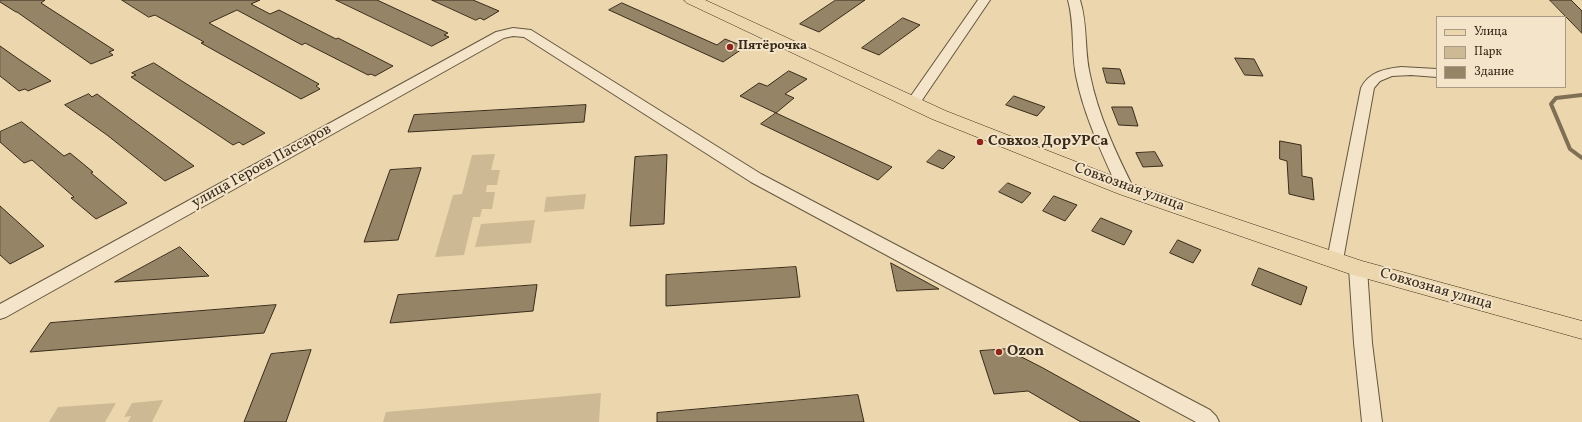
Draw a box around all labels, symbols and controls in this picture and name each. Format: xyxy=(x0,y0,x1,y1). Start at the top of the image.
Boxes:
legend xyxy=(1436,16,1566,88)
text: Улица xyxy=(1474,24,1507,40)
place label: Пятёрочка xyxy=(738,39,807,55)
marker: Пятёрочка xyxy=(725,42,735,52)
text: Парк xyxy=(1474,44,1502,60)
text: Здание xyxy=(1474,64,1514,80)
street label: улица Героев Пассаров xyxy=(189,121,335,213)
place label: Совхоз ДорУPCа xyxy=(988,133,1109,151)
marker: Совхоз ДорУPCа xyxy=(975,137,985,147)
street label: Совхозная улица xyxy=(1071,160,1187,216)
street label: Совхозная улица xyxy=(1378,265,1494,315)
place label: Ozon xyxy=(1007,343,1044,361)
marker: Ozon xyxy=(994,347,1004,357)

